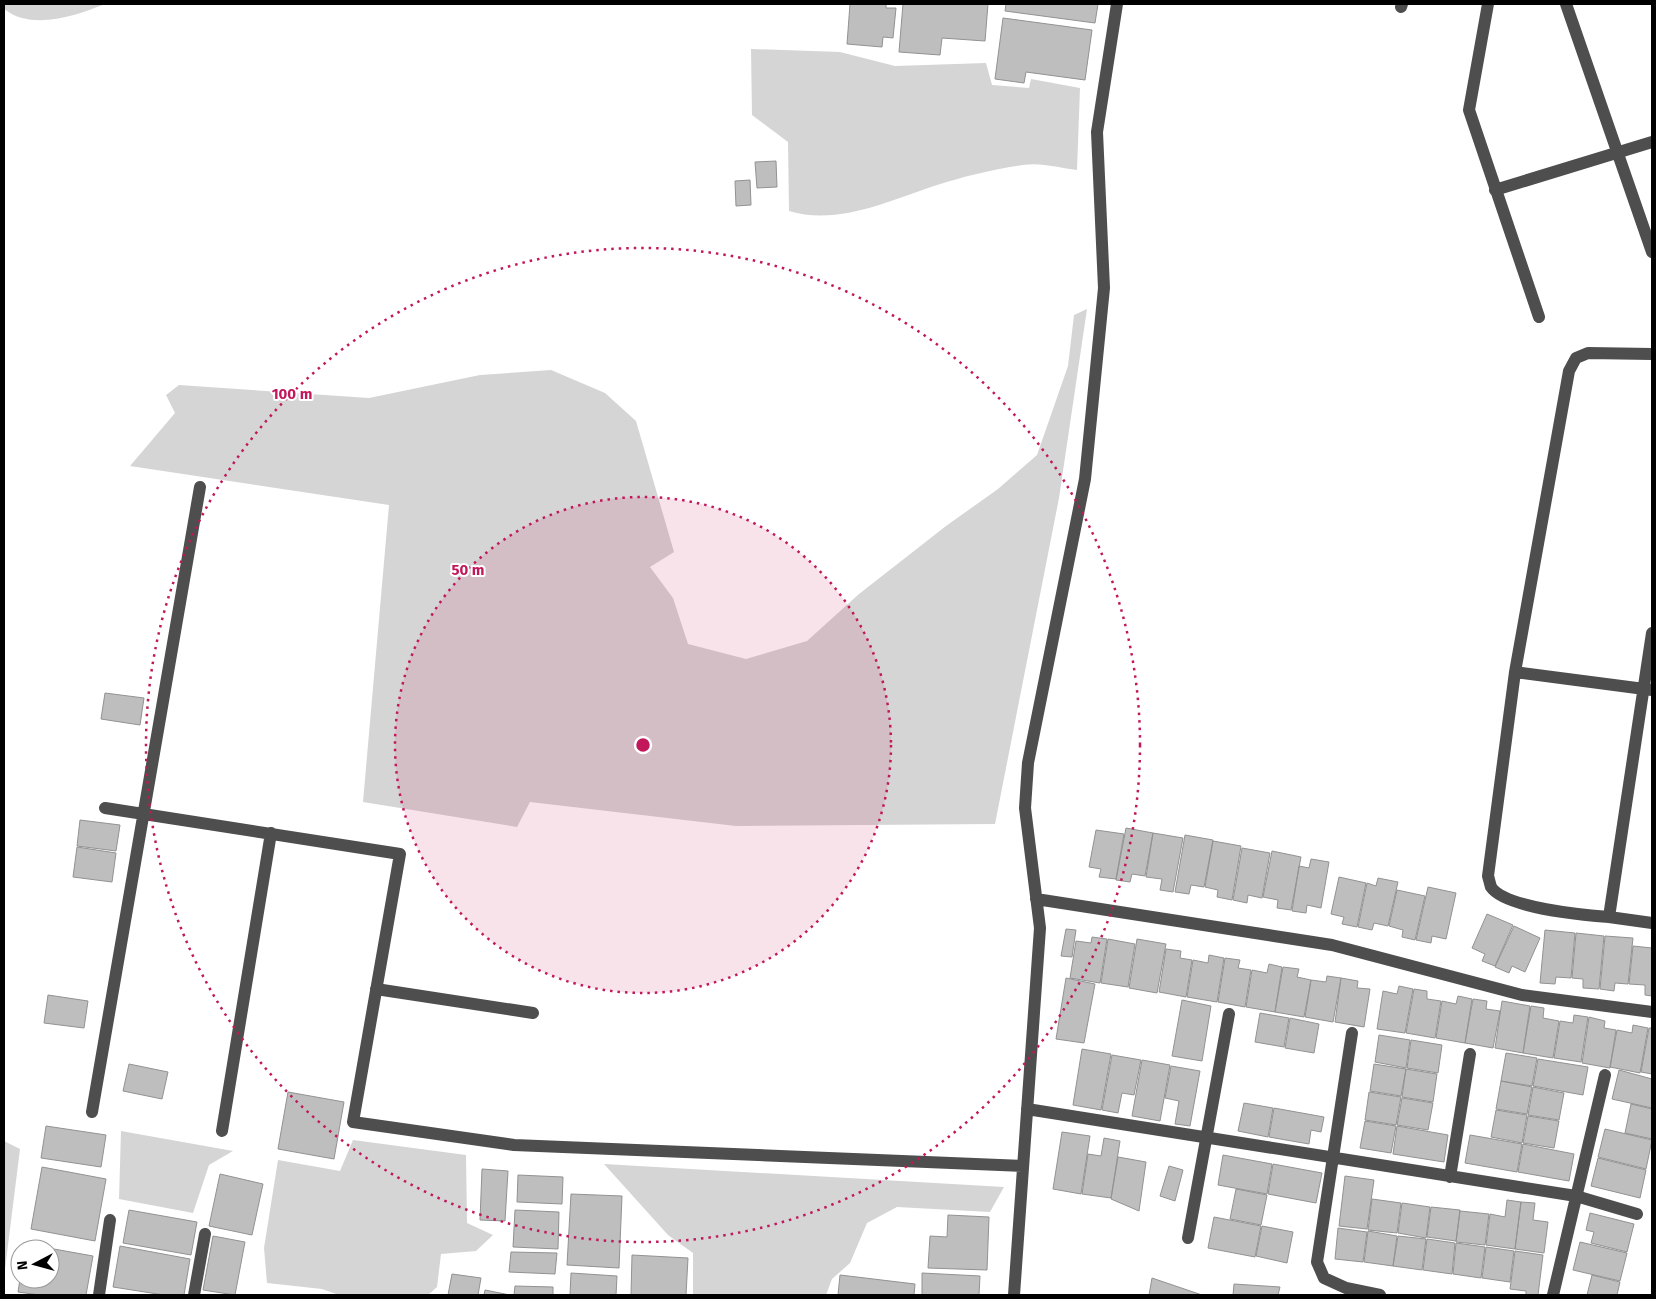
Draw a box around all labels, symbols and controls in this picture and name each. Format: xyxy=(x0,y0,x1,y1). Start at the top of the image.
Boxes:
text: 100 m xyxy=(272,385,312,403)
text: 50 m xyxy=(451,561,485,579)
centre of rings xyxy=(634,736,652,754)
north arrow xyxy=(10,1239,60,1289)
text: N xyxy=(14,1260,32,1271)

